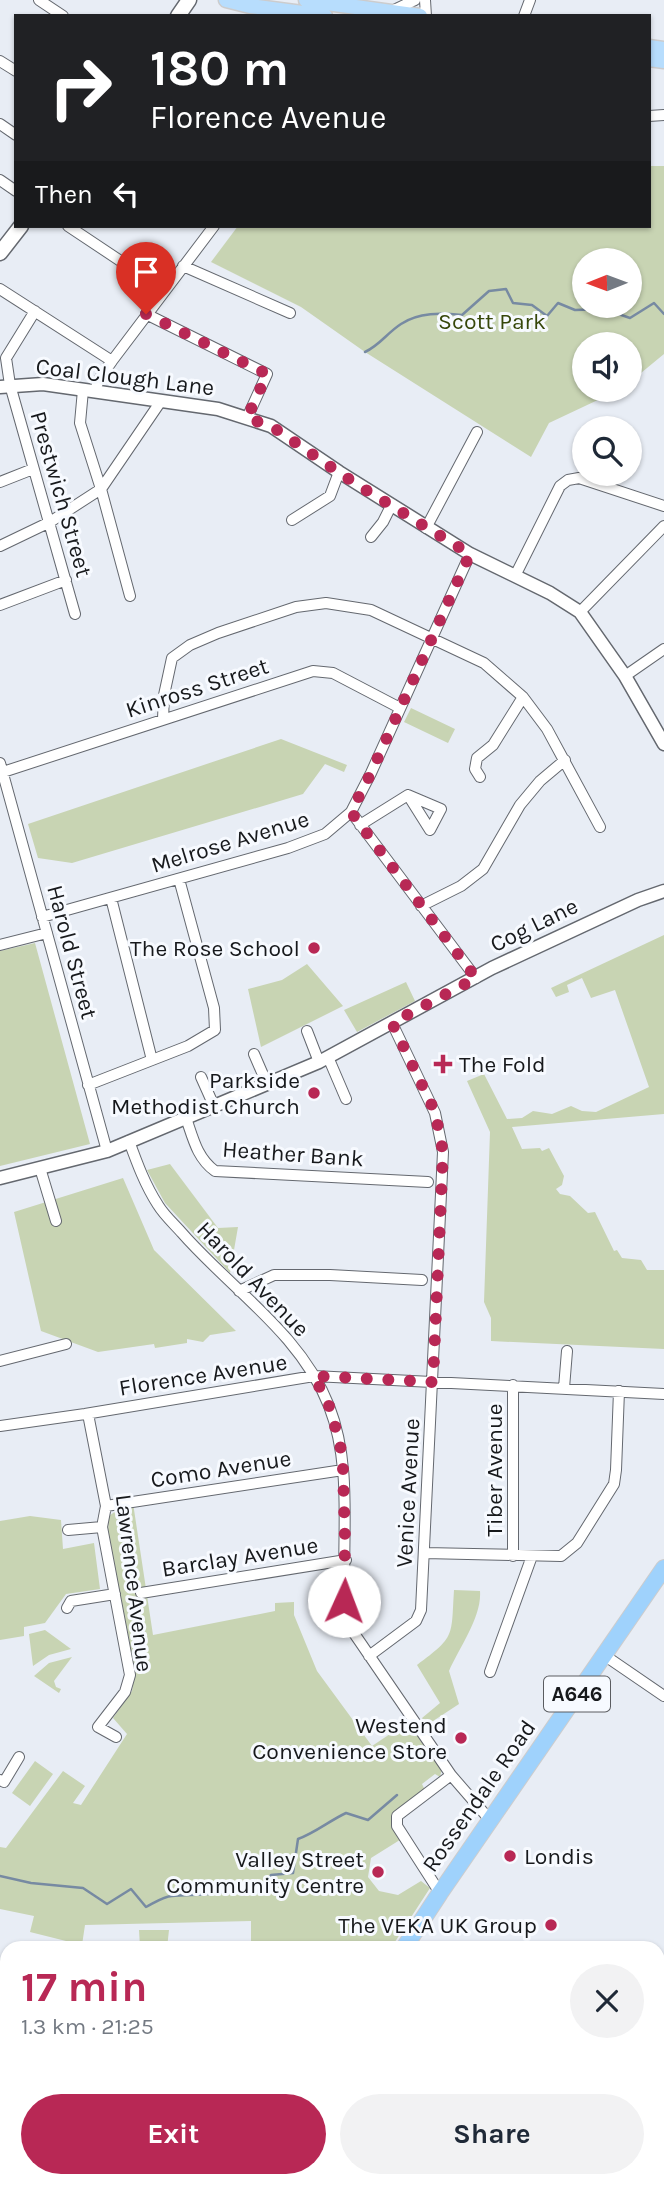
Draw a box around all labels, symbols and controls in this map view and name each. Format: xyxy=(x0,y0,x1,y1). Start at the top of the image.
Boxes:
text: 180 m xyxy=(150,40,289,97)
icon: right xyxy=(35,42,126,133)
text: Florence Avenue xyxy=(150,99,386,136)
icon: left xyxy=(107,175,145,213)
text: Then xyxy=(35,179,93,210)
pin xyxy=(116,242,176,314)
north arrow xyxy=(572,248,642,318)
map controls xyxy=(572,248,642,486)
icon: arrive xyxy=(127,253,165,291)
park label: Scott Park xyxy=(438,308,546,335)
button: sound xyxy=(572,332,642,402)
street label: Coal Clough Lane xyxy=(34,353,216,401)
street label: Prestwich Street xyxy=(24,408,98,580)
button: search xyxy=(572,416,642,486)
street label: Kinross Street xyxy=(122,652,272,724)
street label: Melrose Avenue xyxy=(148,805,312,879)
street label: Harold Street xyxy=(41,882,103,1022)
street label: Cog Lane xyxy=(486,892,582,958)
place label: The Rose School xyxy=(130,935,300,962)
marker: The Rose School xyxy=(306,940,322,956)
place label: The Fold xyxy=(459,1051,546,1078)
marker: The Fold xyxy=(433,1054,453,1074)
place label: Parkside Methodist Church xyxy=(111,1067,300,1120)
marker: Parkside Methodist Church xyxy=(306,1085,322,1101)
street label: Heather Bank xyxy=(221,1136,365,1172)
street label: Harold Avenue xyxy=(191,1216,315,1342)
street label: Florence Avenue xyxy=(117,1348,289,1402)
street label: Tiber Avenue xyxy=(481,1403,508,1537)
street label: Venice Avenue xyxy=(391,1418,425,1568)
street label: Como Avenue xyxy=(149,1445,293,1493)
street label: Lawrence Avenue xyxy=(110,1493,158,1673)
street label: Barclay Avenue xyxy=(160,1531,320,1583)
position arrow xyxy=(307,1564,381,1638)
road number: A646 xyxy=(544,1676,610,1712)
place label: Westend Convenience Store xyxy=(252,1712,447,1765)
street label: Rossendale Road xyxy=(416,1715,542,1877)
marker: Westend Convenience Store xyxy=(453,1730,469,1746)
place label: Londis xyxy=(524,1843,594,1870)
place label: Valley Street Community Centre xyxy=(166,1846,364,1899)
marker: Londis xyxy=(502,1848,518,1864)
marker: Valley Street Community Centre xyxy=(370,1864,386,1880)
place label: The VEKA UK Group xyxy=(338,1912,537,1939)
marker: The VEKA UK Group xyxy=(543,1917,559,1933)
text: 17 min xyxy=(21,1962,147,2012)
button: close xyxy=(570,1964,644,2038)
text: 1.3 km · 21:25 xyxy=(21,2013,154,2040)
button: Exit xyxy=(21,2094,326,2174)
button: Share xyxy=(340,2094,644,2174)

